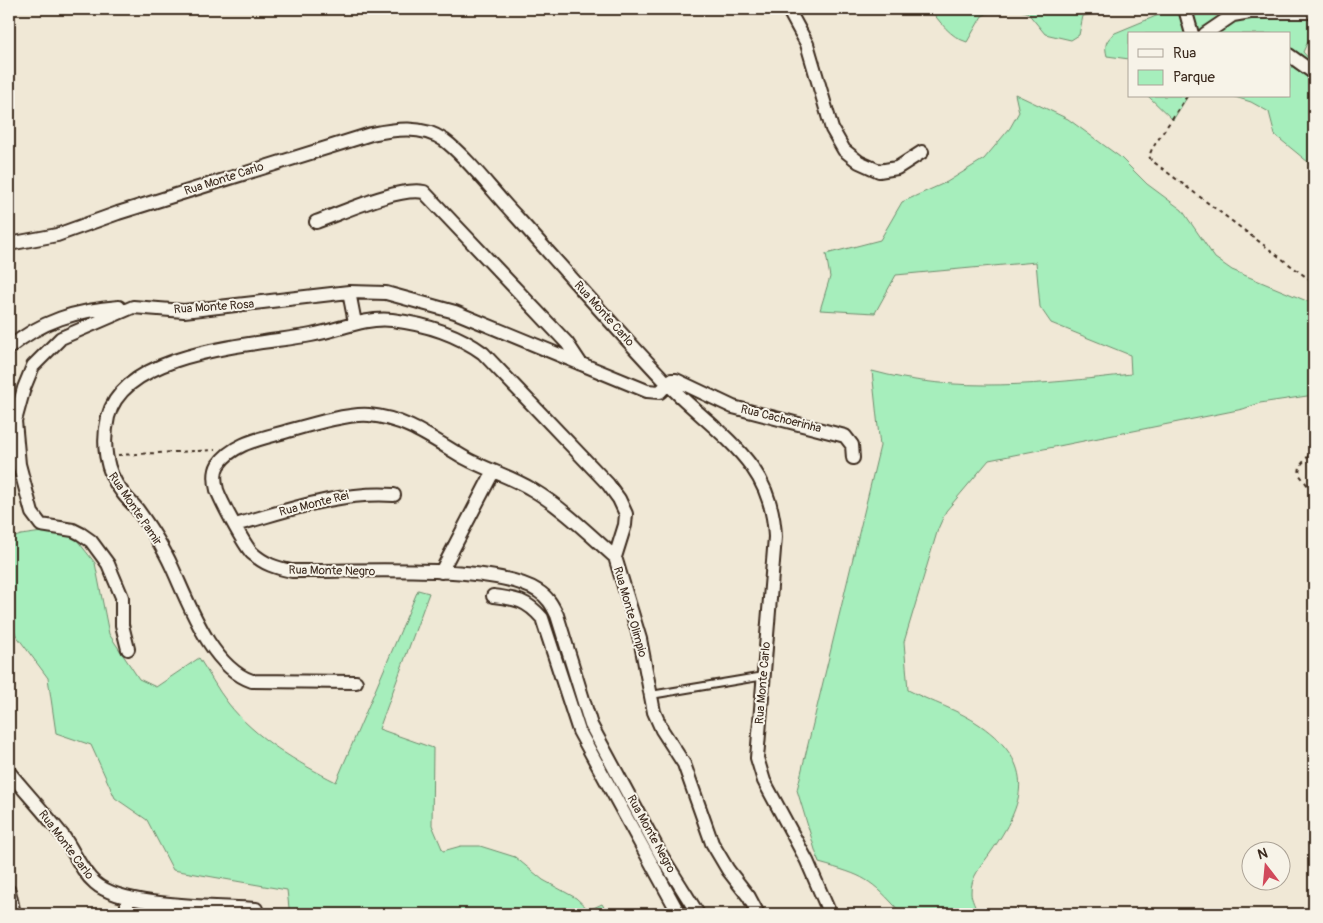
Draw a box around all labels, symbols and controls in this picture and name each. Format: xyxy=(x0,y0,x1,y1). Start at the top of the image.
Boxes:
legend xyxy=(1128,32,1290,98)
text: Rua xyxy=(1173,44,1196,63)
text: Parque xyxy=(1173,68,1216,87)
street label: Rua Monte Carlo xyxy=(182,159,266,199)
street label: Rua Monte Carlo xyxy=(571,278,638,350)
street label: Rua Monte Rosa xyxy=(173,297,255,317)
street label: Rua Cachoerinha xyxy=(739,402,823,436)
street label: Rua Monte Pamir xyxy=(105,470,165,549)
street label: Rua Monte Rei xyxy=(278,488,350,520)
street label: Rua Monte Negro xyxy=(289,563,376,579)
street label: Rua Monte Olimpio xyxy=(610,565,650,659)
street label: Rua Monte Carlo xyxy=(752,641,774,725)
street label: Rua Monte Negro xyxy=(623,792,679,876)
street label: Rua Monte Carlo xyxy=(35,807,97,883)
north arrow xyxy=(1240,840,1290,890)
text: N xyxy=(1256,845,1269,863)

